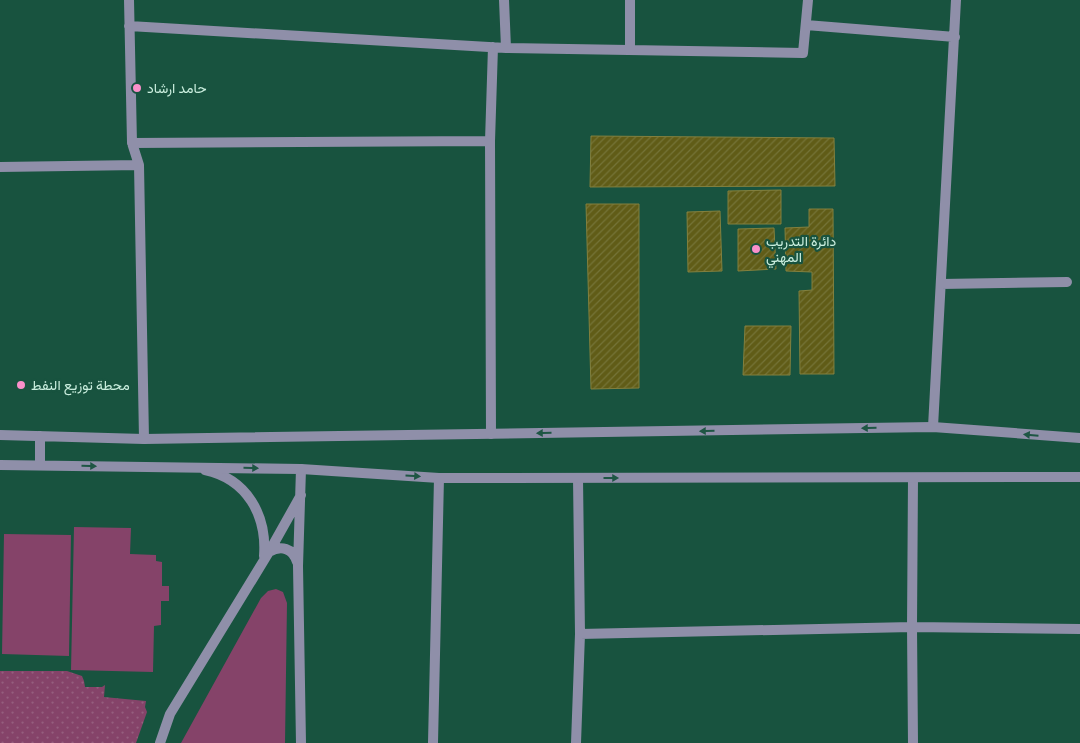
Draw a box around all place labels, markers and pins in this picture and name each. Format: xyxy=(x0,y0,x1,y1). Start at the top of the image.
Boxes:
place label: حامد ارشاد xyxy=(147,80,207,97)
marker: حامد ارشاد xyxy=(131,82,143,94)
place label: دائرة التدريب المهني xyxy=(766,233,836,269)
marker: دائرة التدريب المهني xyxy=(750,243,762,255)
place label: محطة توزيع النفط xyxy=(31,377,130,396)
marker: محطة توزيع النفط xyxy=(15,379,27,391)

